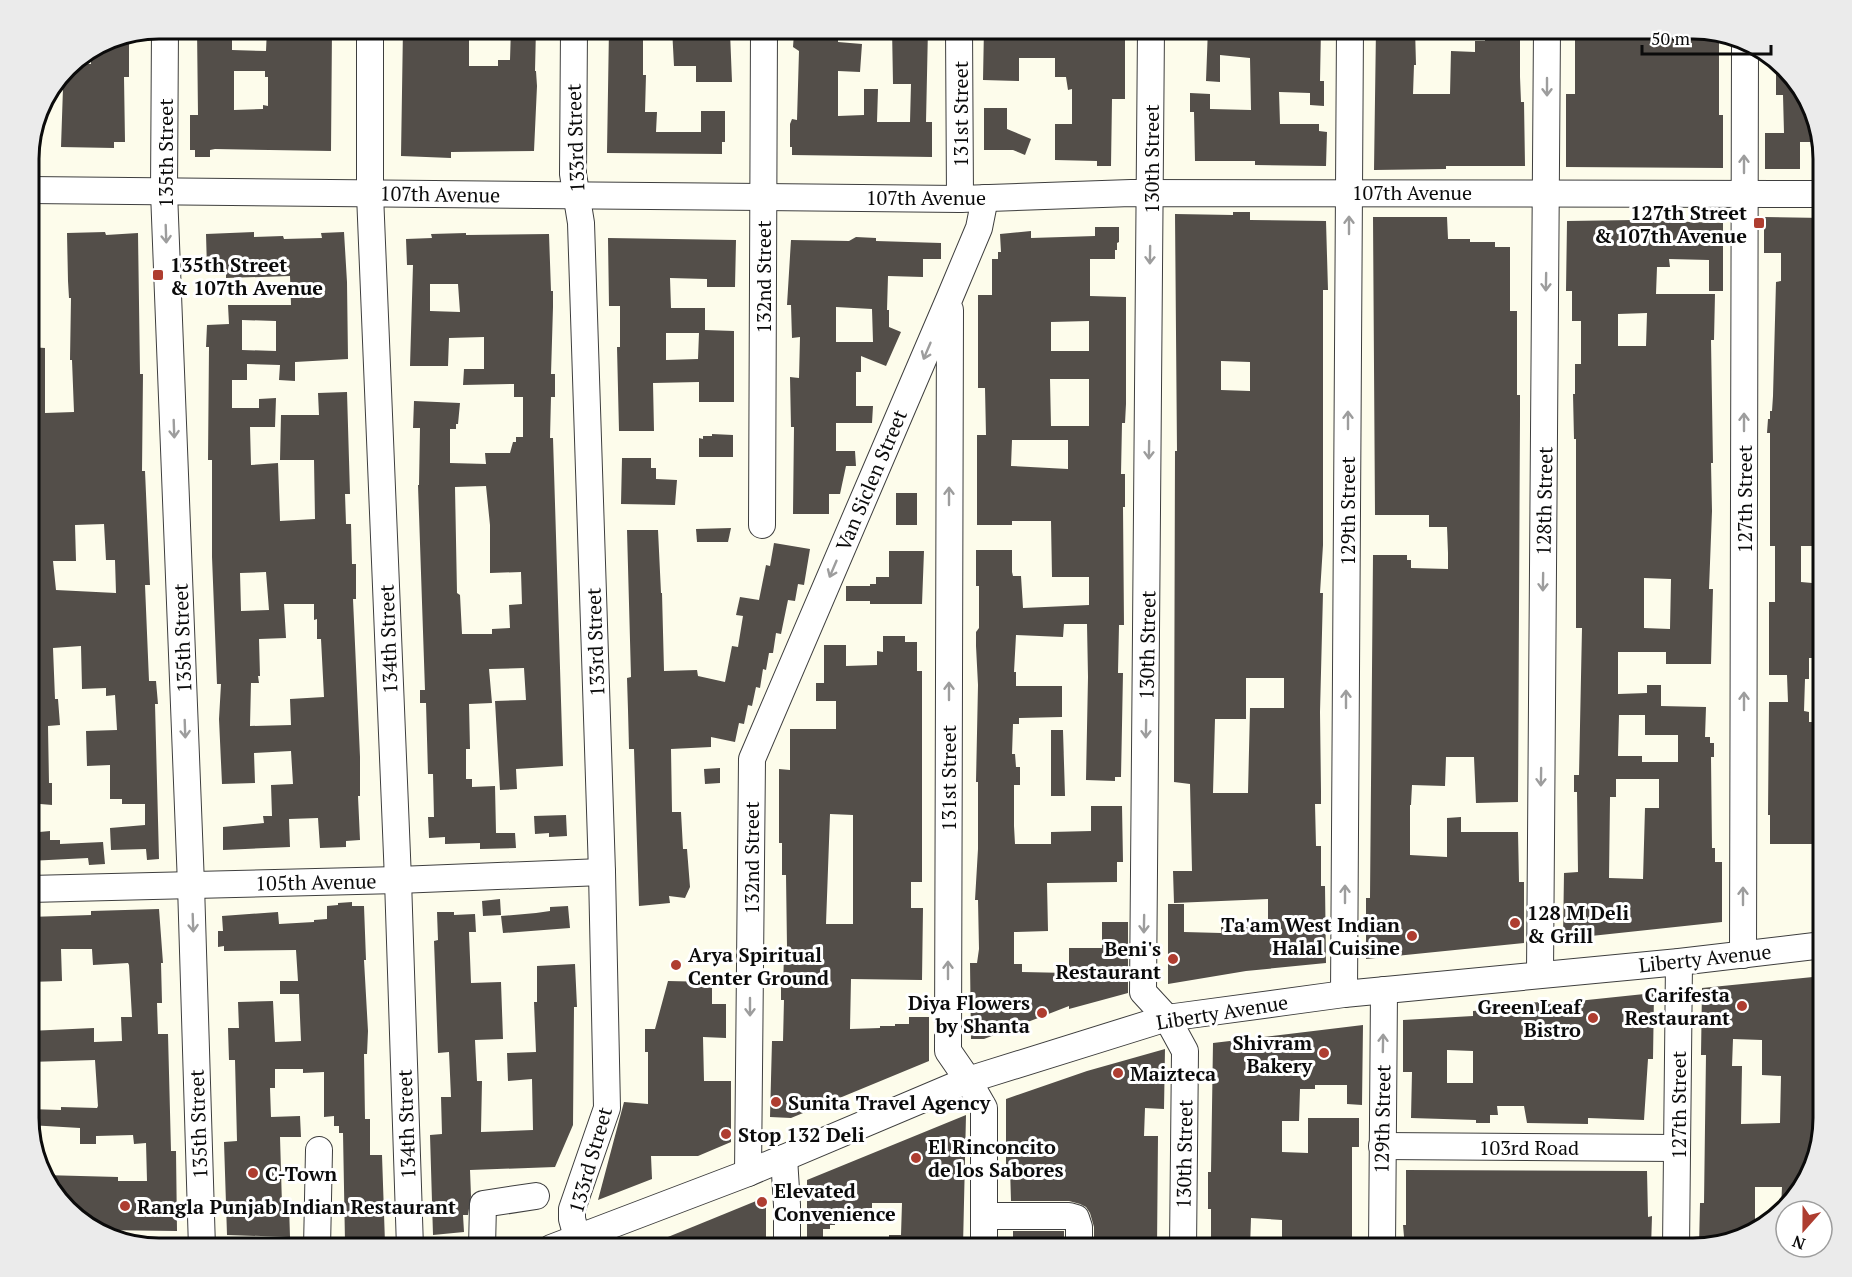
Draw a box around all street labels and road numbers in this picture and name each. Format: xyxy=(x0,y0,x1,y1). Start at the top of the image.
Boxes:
street label: 131st Street xyxy=(947,60,974,167)
street label: 133rd Street xyxy=(560,82,590,193)
street label: 135th Street xyxy=(152,98,179,208)
street label: 130th Street xyxy=(1138,104,1165,214)
street label: 107th Avenue xyxy=(380,179,500,209)
street label: 107th Avenue xyxy=(1352,179,1472,206)
street label: 107th Avenue xyxy=(866,184,986,211)
street label: 132nd Street xyxy=(750,220,777,334)
street label: Van Siclen Street xyxy=(829,405,913,555)
street label: 127th Street xyxy=(1731,444,1758,553)
street label: 128th Street xyxy=(1530,446,1558,556)
street label: 129th Street xyxy=(1334,456,1361,566)
street label: 135th Street xyxy=(167,582,197,693)
street label: 134th Street xyxy=(373,583,403,694)
street label: 133rd Street xyxy=(580,586,610,697)
street label: 130th Street xyxy=(1133,590,1161,700)
street label: 131st Street xyxy=(935,724,962,831)
street label: 132nd Street xyxy=(738,801,765,915)
street label: 105th Avenue xyxy=(255,867,377,897)
street label: Liberty Avenue xyxy=(1637,938,1773,978)
street label: Liberty Avenue xyxy=(1154,988,1290,1036)
street label: 127th Street xyxy=(1665,1050,1692,1159)
street label: 129th Street xyxy=(1368,1064,1396,1174)
street label: 135th Street xyxy=(183,1068,213,1179)
street label: 134th Street xyxy=(391,1068,421,1179)
street label: 130th Street xyxy=(1170,1099,1198,1209)
street label: 133rd Street xyxy=(562,1103,618,1216)
street label: 103rd Road xyxy=(1479,1134,1579,1161)

